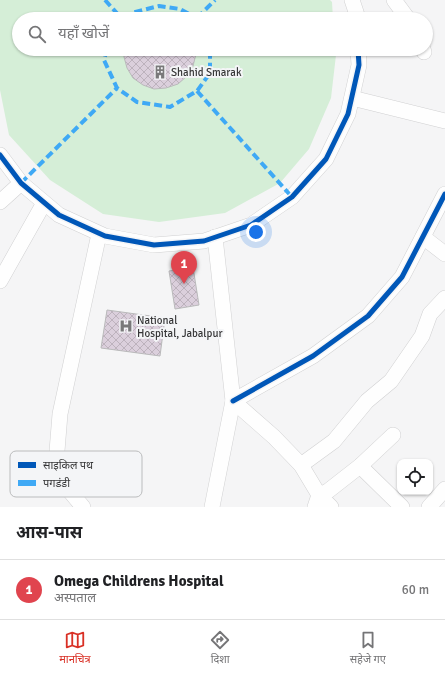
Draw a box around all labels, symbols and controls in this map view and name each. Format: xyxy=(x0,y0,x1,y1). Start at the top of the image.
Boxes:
search box xyxy=(12,12,433,56)
icon: search xyxy=(26,23,48,45)
text: यहाँ खोजें xyxy=(58,24,109,42)
building icon: Shahid Smarak xyxy=(152,64,168,80)
place label: Shahid Smarak xyxy=(171,66,242,79)
your location xyxy=(246,222,266,242)
pin: 1 xyxy=(171,251,197,284)
place label: National Hospital, Jabalpur xyxy=(137,314,222,340)
hospital icon: National Hospital, Jabalpur xyxy=(118,318,134,334)
legend xyxy=(10,451,142,497)
text: साइकिल पथ xyxy=(43,459,94,472)
map controls xyxy=(397,459,433,495)
button: locate xyxy=(397,459,433,495)
text: पगडंडी xyxy=(43,477,70,490)
text: आस-पास xyxy=(16,522,82,543)
text: Omega Childrens Hospital xyxy=(54,572,224,590)
text: 1 xyxy=(25,582,33,598)
text: 60 m xyxy=(402,582,429,598)
text: अस्पताल xyxy=(54,590,96,606)
tab: मानचित्र xyxy=(59,629,91,667)
tab: दिशा xyxy=(209,629,231,667)
tab: सहेजे गए xyxy=(350,629,386,667)

